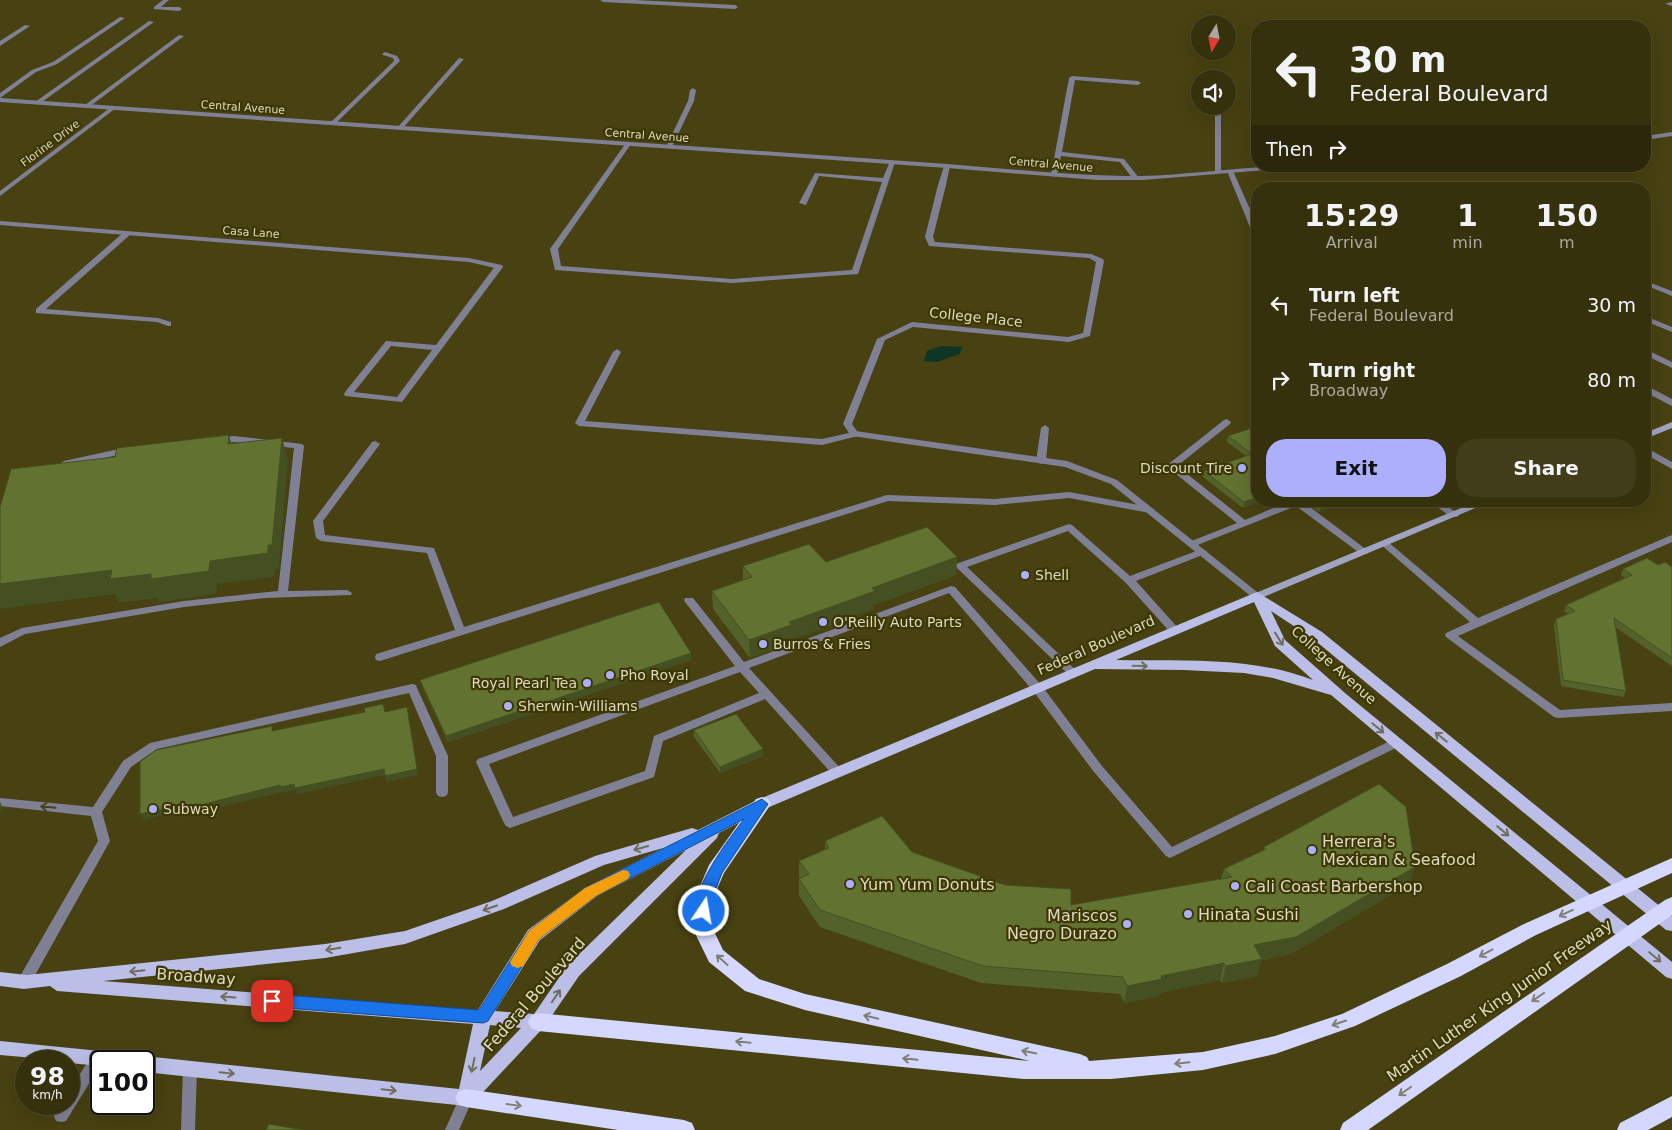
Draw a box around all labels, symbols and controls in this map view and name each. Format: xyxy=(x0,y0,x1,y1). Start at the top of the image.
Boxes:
north arrow xyxy=(1191,15,1236,60)
map controls xyxy=(1191,15,1236,115)
icon: left xyxy=(1266,40,1331,105)
text: 30 m xyxy=(1349,40,1446,80)
button: sound xyxy=(1191,70,1236,115)
text: Federal Boulevard xyxy=(1349,81,1548,106)
street label: Central Avenue xyxy=(200,98,286,117)
street label: Florine Drive xyxy=(18,117,82,170)
street label: Central Avenue xyxy=(604,126,690,145)
icon: right xyxy=(1323,135,1351,163)
text: Then xyxy=(1266,138,1313,160)
street label: Central Avenue xyxy=(1008,154,1094,175)
text: 15:29 xyxy=(1304,198,1399,233)
text: 1 xyxy=(1457,198,1478,233)
text: 150 xyxy=(1535,198,1598,233)
street label: Casa Lane xyxy=(222,224,280,241)
text: Arrival xyxy=(1326,233,1378,252)
text: min xyxy=(1452,233,1483,252)
text: m xyxy=(1559,233,1575,252)
text: Turn left xyxy=(1309,284,1400,306)
icon: left xyxy=(1266,291,1294,319)
text: 30 m xyxy=(1587,294,1636,316)
street label: College Place xyxy=(928,304,1024,330)
text: Federal Boulevard xyxy=(1309,306,1454,325)
text: Turn right xyxy=(1309,359,1415,381)
icon: right xyxy=(1266,366,1294,394)
text: 80 m xyxy=(1587,369,1636,391)
text: Broadway xyxy=(1309,381,1388,400)
button: Exit xyxy=(1266,439,1446,497)
button: Share xyxy=(1456,439,1636,497)
place label: Discount Tire xyxy=(1140,460,1232,476)
marker: Discount Tire xyxy=(1236,462,1248,474)
place label: Shell xyxy=(1035,567,1069,583)
marker: Shell xyxy=(1019,569,1031,581)
street label: Federal Boulevard xyxy=(1035,612,1157,678)
place label: O'Reilly Auto Parts xyxy=(833,614,962,630)
marker: O'Reilly Auto Parts xyxy=(817,616,829,628)
street label: College Avenue xyxy=(1288,623,1380,707)
one-way arrow xyxy=(1274,632,1285,646)
place label: Burros & Fries xyxy=(773,636,871,652)
marker: Burros & Fries xyxy=(757,638,769,650)
one-way arrow xyxy=(1131,661,1147,670)
place label: Pho Royal xyxy=(620,667,689,683)
marker: Pho Royal xyxy=(604,669,616,681)
place label: Royal Pearl Tea xyxy=(472,675,577,691)
marker: Royal Pearl Tea xyxy=(581,677,593,689)
place label: Sherwin-Williams xyxy=(518,698,637,714)
marker: Sherwin-Williams xyxy=(502,700,514,712)
one-way arrow xyxy=(1371,722,1384,733)
one-way arrow xyxy=(1435,732,1448,743)
place label: Subway xyxy=(163,801,218,817)
one-way arrow xyxy=(40,802,56,812)
marker: Subway xyxy=(147,803,159,815)
one-way arrow xyxy=(1496,826,1509,837)
place label: Herrera's Mexican & Seafood xyxy=(1322,832,1476,869)
one-way arrow xyxy=(633,844,649,854)
marker: Herrera's Mexican & Seafood xyxy=(1306,844,1318,856)
place label: Yum Yum Donuts xyxy=(859,875,995,894)
place label: Cali Coast Barbershop xyxy=(1245,877,1423,896)
marker: Yum Yum Donuts xyxy=(844,878,856,890)
marker: Cali Coast Barbershop xyxy=(1229,880,1241,892)
position arrow xyxy=(677,884,729,936)
one-way arrow xyxy=(482,904,498,913)
place label: Hinata Sushi xyxy=(1198,905,1299,924)
place label: Mariscos Negro Durazo xyxy=(1007,906,1117,943)
marker: Hinata Sushi xyxy=(1182,908,1194,920)
one-way arrow xyxy=(1559,909,1574,918)
street label: Martin Luther King Junior Freeway xyxy=(1383,915,1615,1086)
marker: Mariscos Negro Durazo xyxy=(1121,918,1133,930)
street label: Federal Boulevard xyxy=(480,933,589,1055)
one-way arrow xyxy=(325,945,341,955)
one-way arrow xyxy=(1478,948,1493,958)
one-way arrow xyxy=(1648,952,1661,963)
one-way arrow xyxy=(715,954,728,966)
street label: Broadway xyxy=(156,964,236,989)
one-way arrow xyxy=(129,966,145,976)
pin xyxy=(251,980,293,1022)
icon: arrive xyxy=(258,987,286,1015)
one-way arrow xyxy=(551,990,561,1004)
one-way arrow xyxy=(1531,992,1545,1002)
one-way arrow xyxy=(220,993,236,1002)
one-way arrow xyxy=(863,1012,879,1021)
one-way arrow xyxy=(1332,1019,1348,1028)
one-way arrow xyxy=(735,1038,751,1047)
one-way arrow xyxy=(1022,1047,1038,1057)
speed limit sign: 100 xyxy=(90,1050,155,1115)
one-way arrow xyxy=(902,1054,918,1063)
one-way arrow xyxy=(467,1057,477,1073)
one-way arrow xyxy=(1174,1058,1190,1068)
text: 98 xyxy=(30,1062,65,1091)
one-way arrow xyxy=(219,1068,235,1077)
one-way arrow xyxy=(380,1085,396,1095)
one-way arrow xyxy=(1398,1086,1412,1096)
text: km/h xyxy=(32,1088,63,1102)
one-way arrow xyxy=(505,1100,521,1110)

